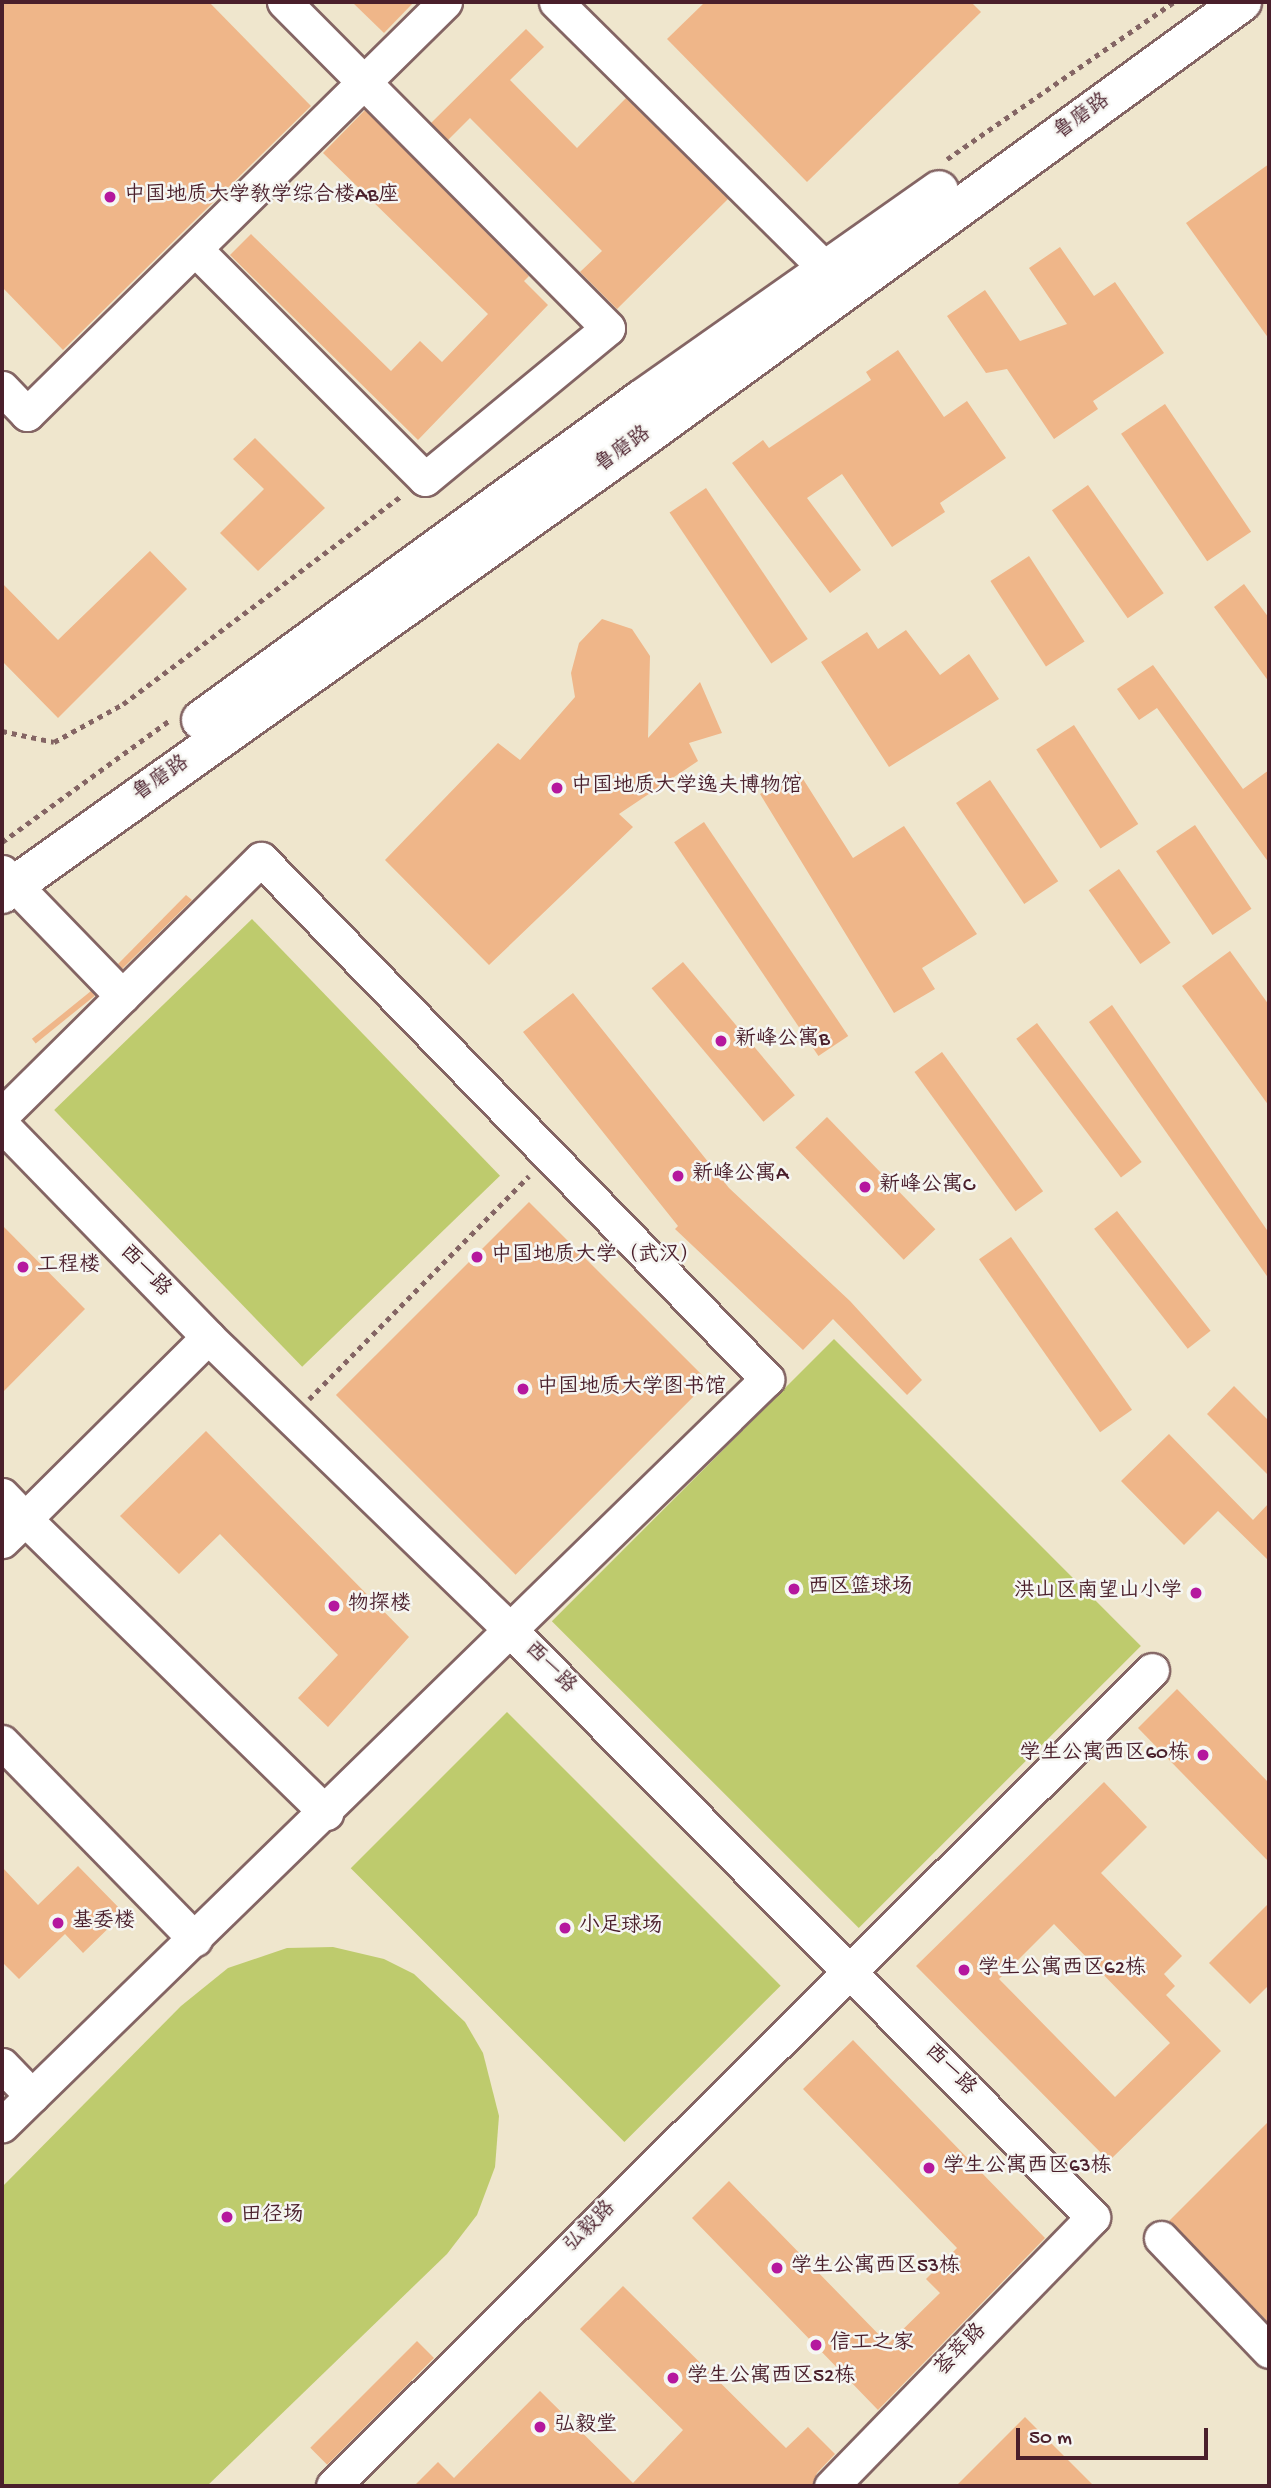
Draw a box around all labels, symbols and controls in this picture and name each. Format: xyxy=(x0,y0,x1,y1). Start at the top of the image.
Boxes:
street label: 鲁磨路 xyxy=(1050,89,1116,147)
place label: 中国地质大学教学综合楼AB座 xyxy=(124,184,399,210)
marker: 中国地质大学教学综合楼AB座 xyxy=(102,189,118,205)
street label: 鲁磨路 xyxy=(591,422,657,480)
street label: 鲁磨路 xyxy=(129,752,195,808)
place label: 中国地质大学逸夫博物馆 xyxy=(571,775,802,801)
marker: 中国地质大学逸夫博物馆 xyxy=(549,780,565,796)
place label: 新峰公寓B xyxy=(735,1028,830,1054)
marker: 新峰公寓B xyxy=(713,1033,729,1049)
place label: 新峰公寓A xyxy=(692,1163,788,1189)
marker: 新峰公寓A xyxy=(670,1168,686,1184)
place label: 新峰公寓C xyxy=(879,1174,974,1200)
marker: 新峰公寓C xyxy=(857,1179,873,1195)
street label: 西一路 xyxy=(113,1241,175,1303)
place label: 中国地质大学（武汉） xyxy=(491,1244,701,1270)
marker: 中国地质大学（武汉） xyxy=(469,1249,485,1265)
place label: 工程楼 xyxy=(37,1254,100,1280)
marker: 工程楼 xyxy=(15,1259,31,1275)
place label: 中国地质大学图书馆 xyxy=(537,1376,726,1402)
marker: 中国地质大学图书馆 xyxy=(515,1381,531,1397)
place label: 西区篮球场 xyxy=(808,1576,913,1602)
place label: 洪山区南望山小学 xyxy=(1014,1580,1182,1606)
marker: 西区篮球场 xyxy=(786,1581,802,1597)
marker: 洪山区南望山小学 xyxy=(1188,1585,1204,1601)
place label: 物探楼 xyxy=(348,1593,411,1619)
marker: 物探楼 xyxy=(326,1598,342,1614)
street label: 西一路 xyxy=(518,1638,580,1700)
place label: 学生公寓西区60栋 xyxy=(1019,1742,1189,1768)
marker: 学生公寓西区60栋 xyxy=(1195,1747,1211,1763)
place label: 基委楼 xyxy=(72,1910,135,1936)
marker: 基委楼 xyxy=(50,1915,66,1931)
place label: 小足球场 xyxy=(579,1915,663,1941)
marker: 小足球场 xyxy=(557,1920,573,1936)
place label: 学生公寓西区62栋 xyxy=(978,1957,1146,1983)
marker: 学生公寓西区62栋 xyxy=(956,1962,972,1978)
street label: 西一路 xyxy=(918,2040,980,2102)
place label: 学生公寓西区63栋 xyxy=(943,2155,1112,2181)
marker: 学生公寓西区63栋 xyxy=(921,2160,937,2176)
street label: 弘毅路 xyxy=(560,2197,622,2259)
place label: 田径场 xyxy=(241,2204,304,2230)
marker: 田径场 xyxy=(219,2209,235,2225)
place label: 学生公寓西区53栋 xyxy=(791,2255,960,2281)
marker: 学生公寓西区53栋 xyxy=(769,2260,785,2276)
street label: 荟萃路 xyxy=(931,2320,993,2382)
place label: 信工之家 xyxy=(830,2332,914,2358)
marker: 信工之家 xyxy=(808,2337,824,2353)
place label: 学生公寓西区52栋 xyxy=(687,2365,855,2391)
marker: 学生公寓西区52栋 xyxy=(665,2370,681,2386)
place label: 弘毅堂 xyxy=(554,2414,617,2440)
scale bar xyxy=(1019,2414,1212,2458)
marker: 弘毅堂 xyxy=(532,2419,548,2435)
text: 50 m xyxy=(1029,2427,1072,2452)

